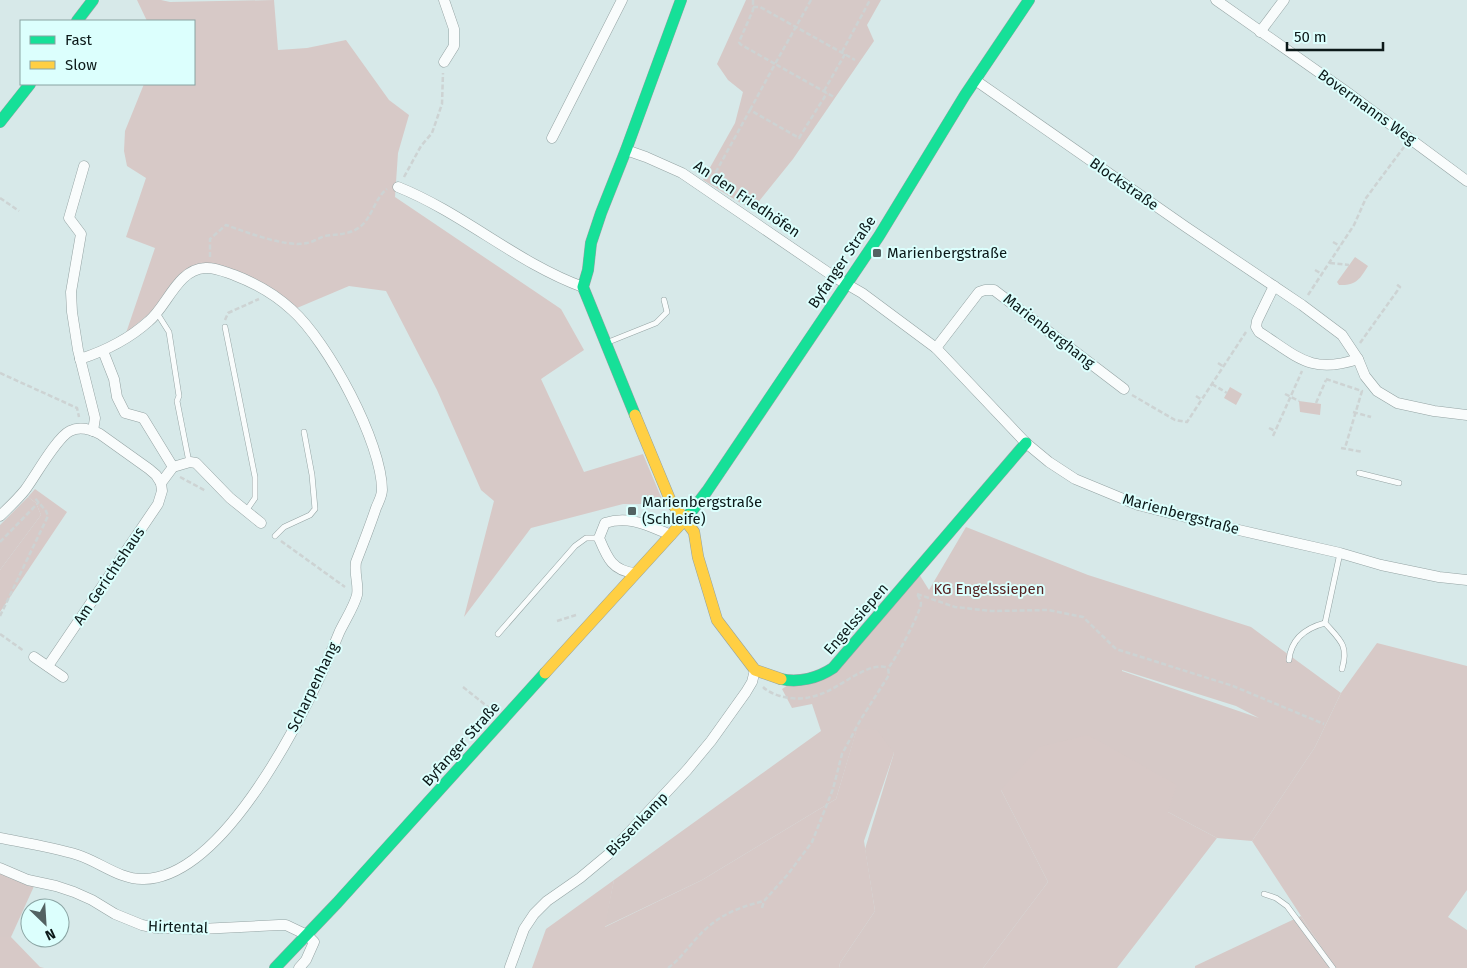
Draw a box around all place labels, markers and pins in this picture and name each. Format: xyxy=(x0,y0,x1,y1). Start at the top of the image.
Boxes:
place label: Marienbergstraße xyxy=(887,244,1007,262)
marker: Marienbergstraße xyxy=(871,247,883,259)
place label: Marienbergstraße (Schleife) xyxy=(642,493,762,528)
marker: Marienbergstraße (Schleife) xyxy=(626,505,638,517)

